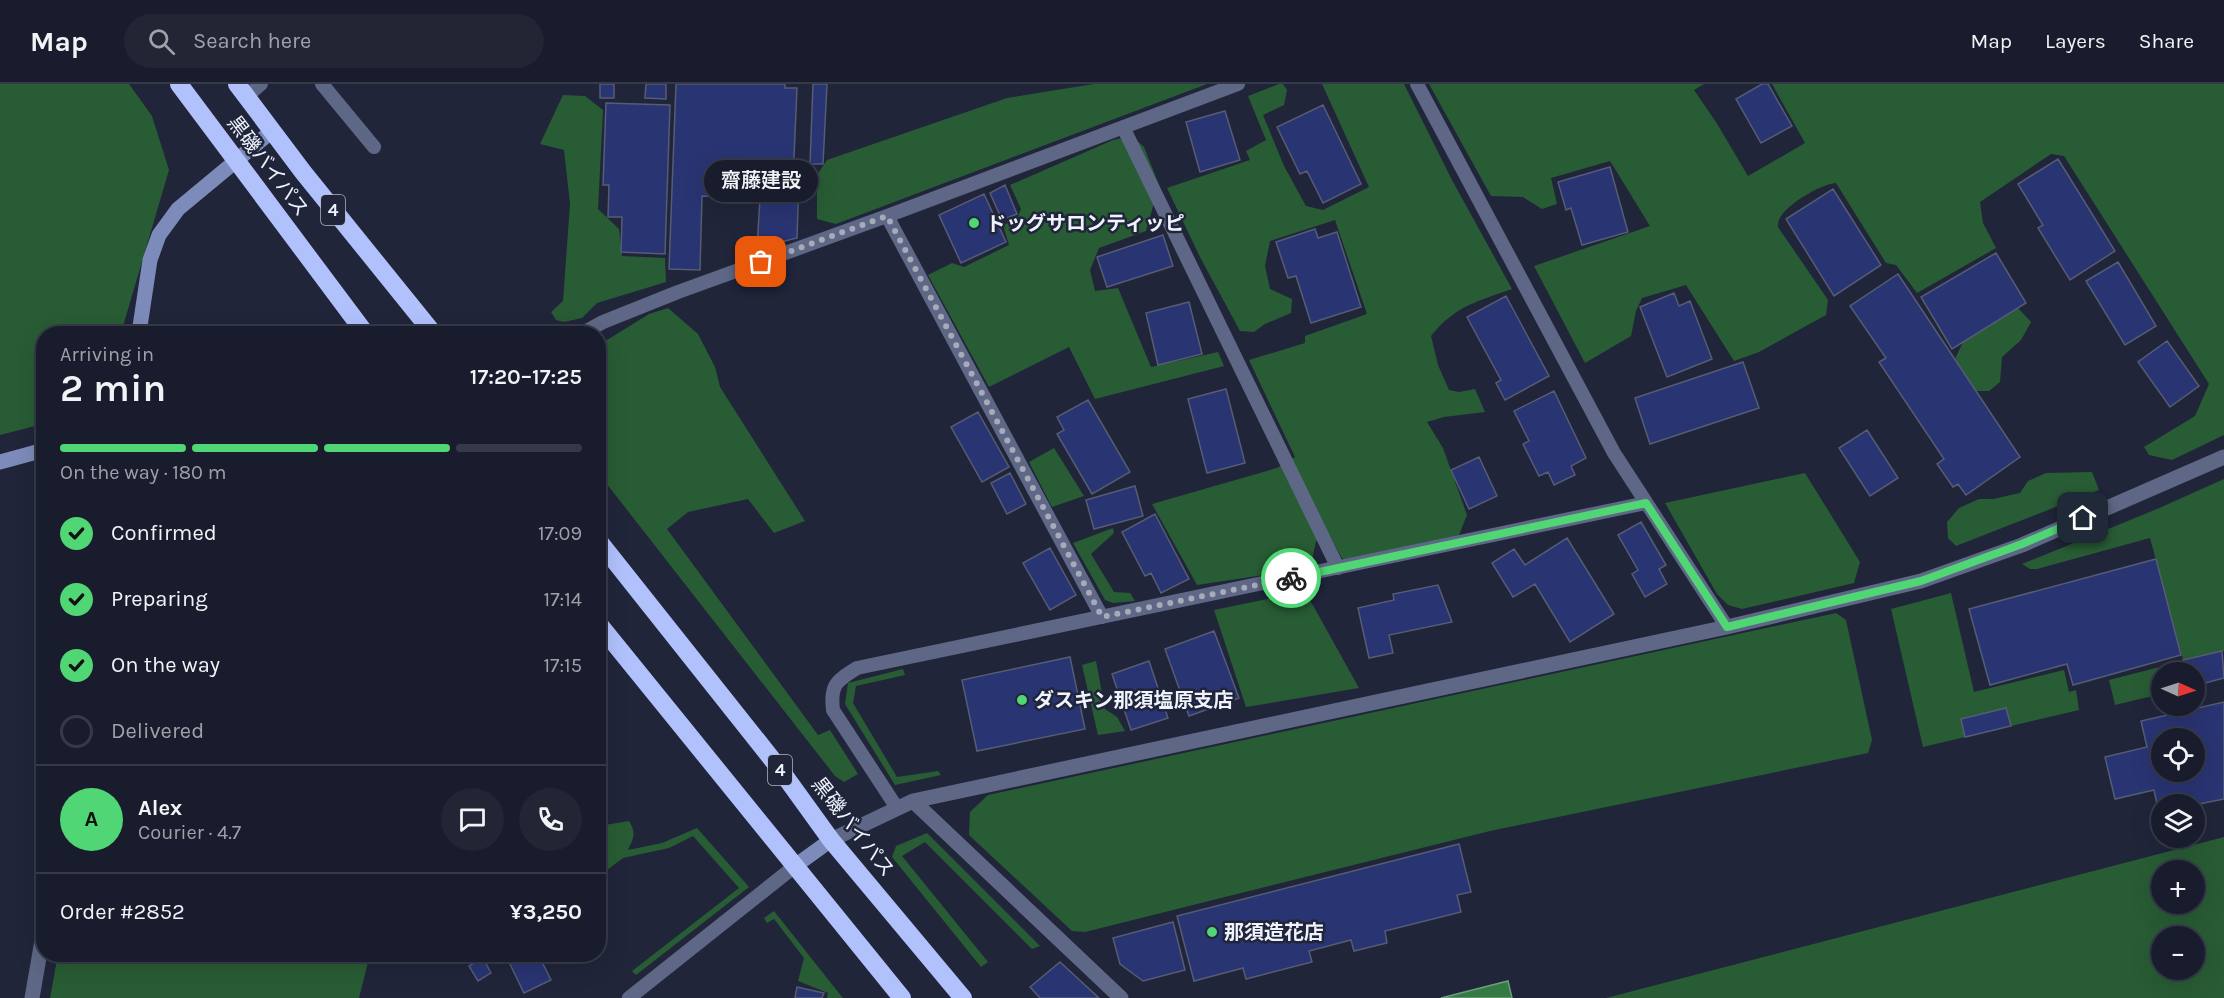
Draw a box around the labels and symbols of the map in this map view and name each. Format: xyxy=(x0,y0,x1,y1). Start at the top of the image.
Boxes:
street label: 黒磯バイパス xyxy=(223,111,313,221)
callout: 齋藤建設 xyxy=(704,160,818,202)
road number: 4 xyxy=(321,195,345,225)
place label: ドッグサロンティッピ xyxy=(986,212,1185,235)
marker: ドッグサロンティッピ xyxy=(967,216,981,230)
pin xyxy=(735,236,786,287)
pin xyxy=(2057,492,2108,543)
courier xyxy=(1261,548,1321,608)
north arrow xyxy=(2151,662,2205,716)
place label: ダスキン那須塩原支店 xyxy=(1034,689,1233,712)
marker: ダスキン那須塩原支店 xyxy=(1015,693,1029,707)
road number: 4 xyxy=(768,755,792,785)
street label: 黒磯バイパス xyxy=(807,773,899,881)
place label: 那須造花店 xyxy=(1224,921,1324,944)
marker: 那須造花店 xyxy=(1205,925,1219,939)

